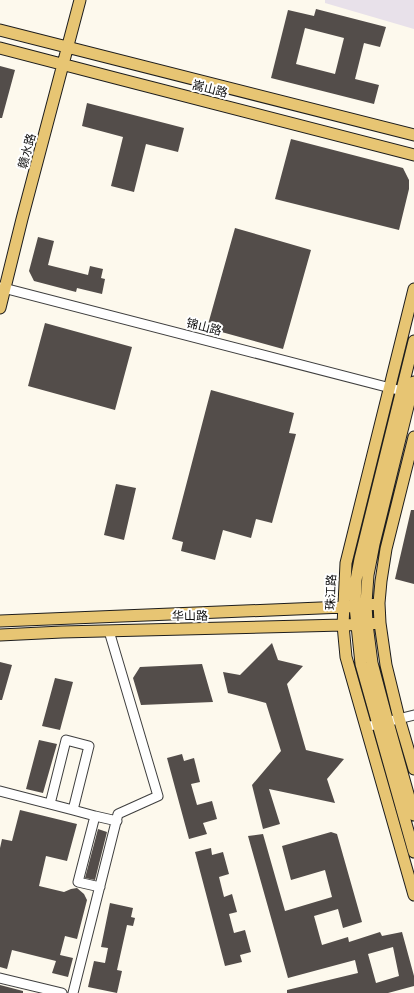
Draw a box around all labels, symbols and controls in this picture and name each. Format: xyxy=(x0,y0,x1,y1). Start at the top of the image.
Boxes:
street label: 嵩山路 xyxy=(191,78,229,100)
street label: 赣水路 xyxy=(16,132,38,170)
street label: 锦山路 xyxy=(185,316,223,338)
street label: 珠江路 xyxy=(323,574,339,610)
street label: 华山路 xyxy=(172,609,208,623)

